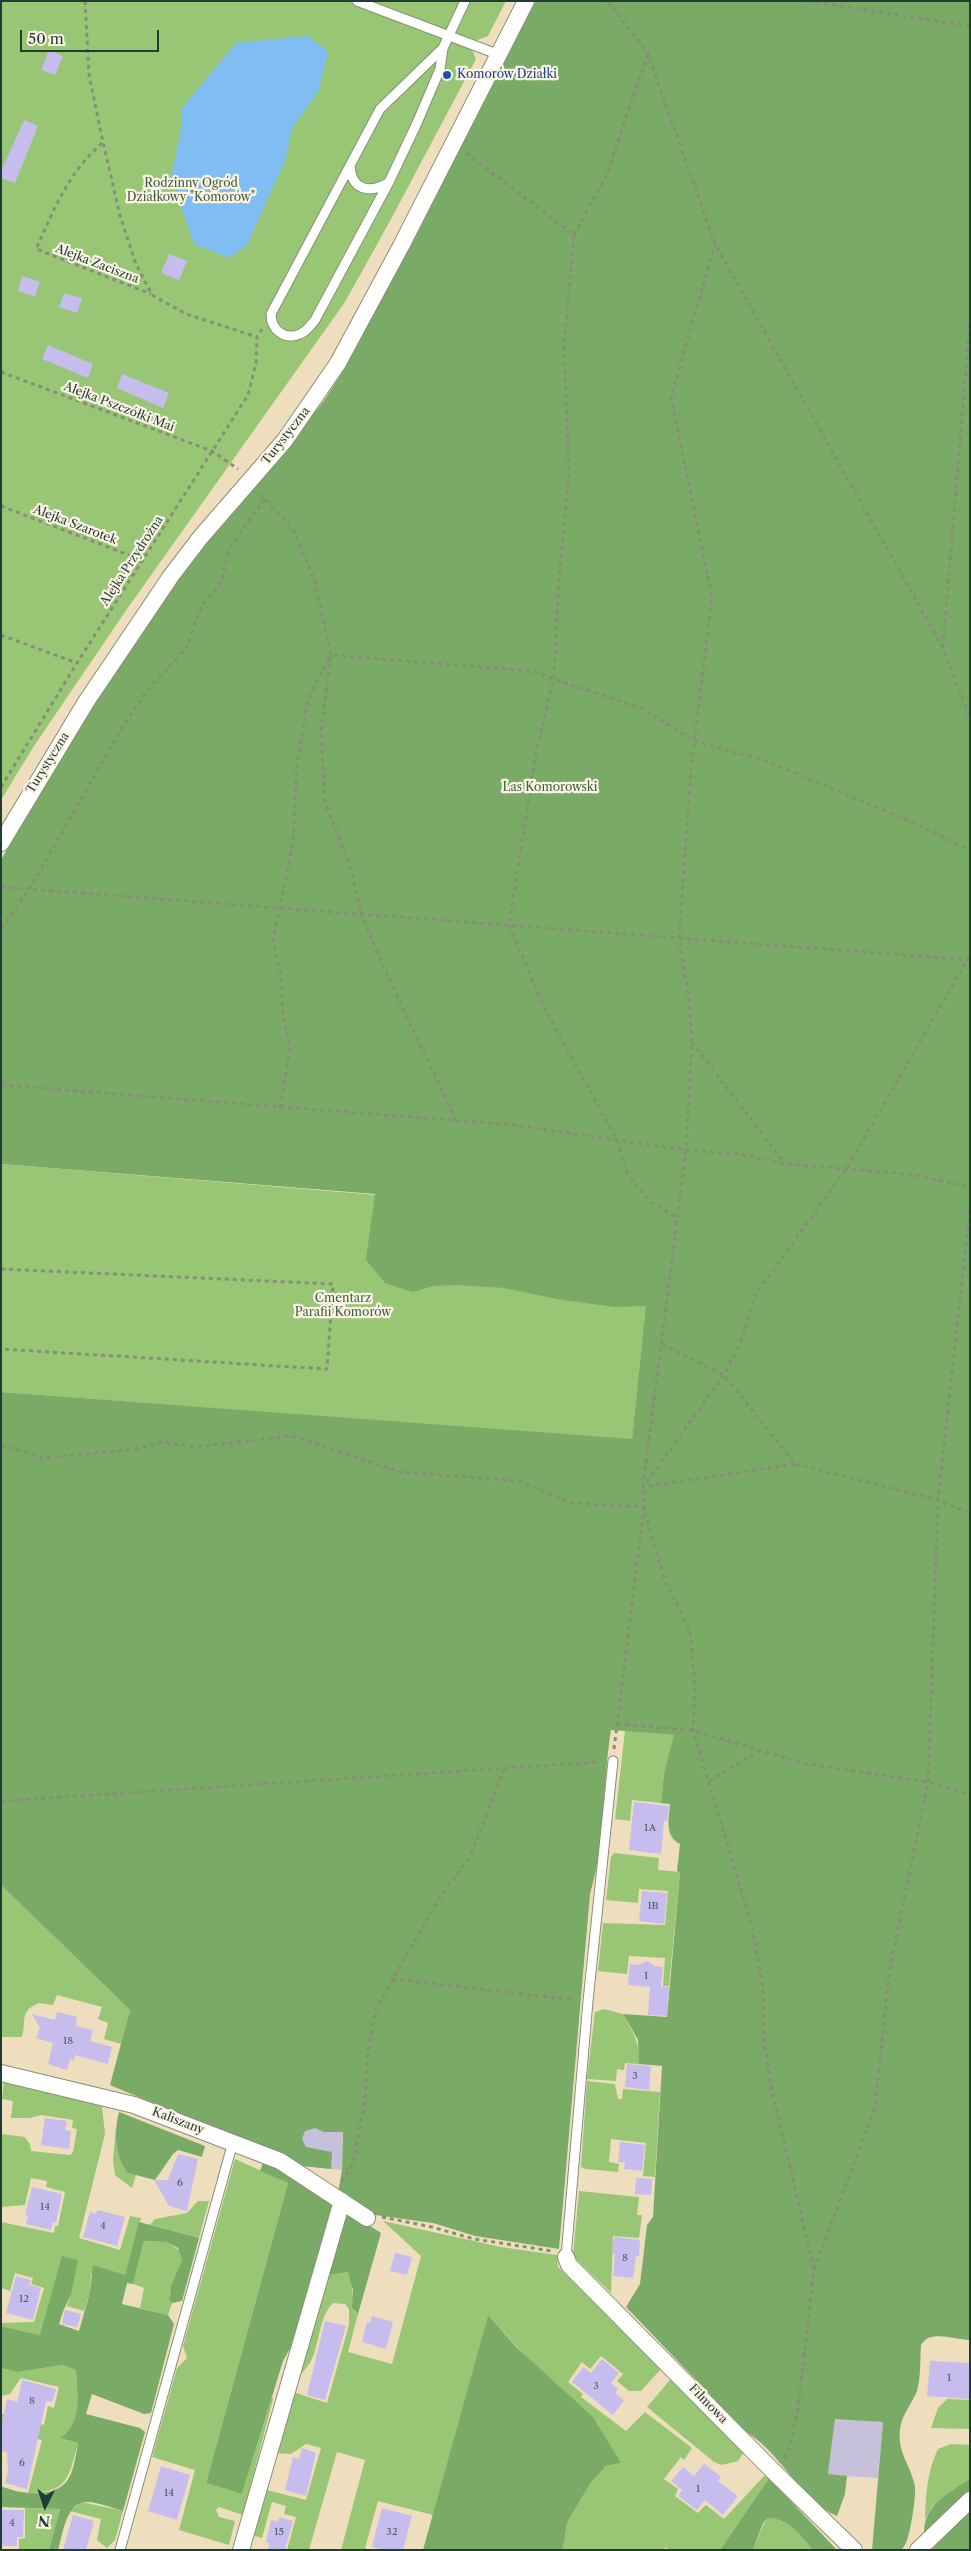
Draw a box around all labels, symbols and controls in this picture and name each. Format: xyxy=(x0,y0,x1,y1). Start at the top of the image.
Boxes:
scale bar xyxy=(22,20,161,52)
text: 50 m xyxy=(28,29,64,48)
place label: Komorów Działki xyxy=(457,68,557,82)
marker: Komorów Działki xyxy=(441,69,453,81)
park label: Rodzinny Ogród Działkowy "Komorów" xyxy=(127,177,255,205)
street label: Alejka Zaciszna xyxy=(53,241,141,287)
street label: Alejka Pszczółki Mai xyxy=(62,379,176,435)
street label: Turystyczna xyxy=(259,404,313,468)
street label: Alejka Szarotek xyxy=(31,502,119,548)
street label: Alejka Przydrożna xyxy=(98,514,166,608)
street label: Turystyczna xyxy=(23,730,73,796)
park label: Las Komorowski xyxy=(503,781,597,795)
park label: Cmentarz Parafii Komorów xyxy=(295,1292,391,1320)
house number: 1A xyxy=(644,1822,656,1834)
house number: 1B xyxy=(647,1900,659,1912)
house number: 1 xyxy=(644,1970,648,1982)
house number: 18 xyxy=(63,2035,73,2047)
house number: 3 xyxy=(632,2070,638,2082)
street label: Kaliszany xyxy=(150,2105,206,2137)
house number: 6 xyxy=(177,2177,183,2189)
house number: 14 xyxy=(40,2201,50,2213)
house number: 4 xyxy=(100,2220,106,2232)
house number: 8 xyxy=(622,2252,628,2264)
house number: 12 xyxy=(19,2293,29,2305)
house number: 1 xyxy=(947,2372,951,2384)
house number: 3 xyxy=(593,2380,599,2392)
street label: Filmowa xyxy=(686,2381,730,2427)
house number: 8 xyxy=(29,2395,35,2407)
house number: 6 xyxy=(19,2457,25,2469)
north arrow xyxy=(20,2481,70,2531)
house number: 1 xyxy=(696,2483,700,2495)
house number: 14 xyxy=(164,2487,174,2499)
text: N xyxy=(37,2512,51,2530)
house number: 4 xyxy=(9,2517,15,2529)
house number: 15 xyxy=(274,2526,284,2538)
house number: 32 xyxy=(386,2526,398,2538)

